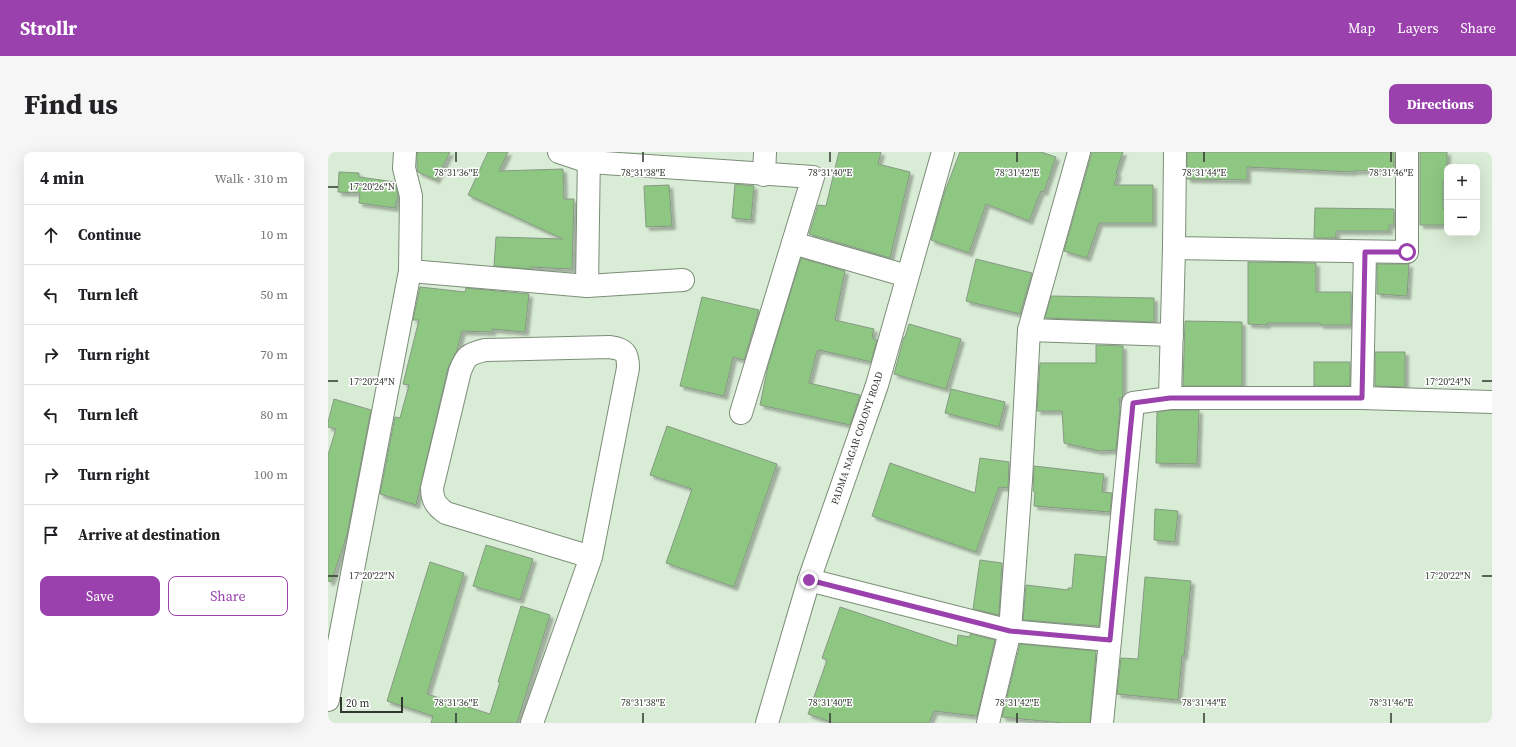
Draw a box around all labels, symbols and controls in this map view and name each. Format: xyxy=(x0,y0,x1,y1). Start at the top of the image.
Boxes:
text: Strollr xyxy=(20,15,77,41)
text: Map xyxy=(1348,18,1375,38)
text: Layers xyxy=(1397,18,1439,38)
text: Share xyxy=(1461,18,1496,38)
button: Directions xyxy=(1389,84,1492,124)
text: Find us xyxy=(24,85,118,123)
map controls xyxy=(1444,164,1480,236)
button: + xyxy=(1444,164,1480,200)
text: 4 min xyxy=(40,166,84,190)
text: 78°31'36"E xyxy=(434,166,478,179)
text: 78°31'38"E xyxy=(621,166,665,179)
text: 78°31'40"E xyxy=(808,166,852,179)
text: 78°31'42"E xyxy=(995,166,1039,179)
text: 78°31'44"E xyxy=(1182,166,1226,179)
text: 78°31'46"E xyxy=(1369,166,1413,179)
text: Walk · 310 m xyxy=(215,170,288,187)
text: 17°20'26"N xyxy=(349,180,395,193)
button: − xyxy=(1444,200,1480,236)
icon: ahead xyxy=(40,224,62,246)
text: Continue xyxy=(78,224,141,245)
text: 10 m xyxy=(260,226,288,243)
route start xyxy=(1398,243,1416,261)
icon: left xyxy=(40,284,62,306)
text: Turn left xyxy=(78,284,138,305)
text: 50 m xyxy=(260,286,288,303)
icon: right xyxy=(40,344,62,366)
text: Turn right xyxy=(78,344,150,365)
text: 70 m xyxy=(260,346,288,363)
street label: PADMA NAGAR COLONY ROAD xyxy=(828,370,886,506)
text: 17°20'24"N xyxy=(349,375,395,388)
text: 17°20'24"N xyxy=(1425,375,1471,388)
icon: left xyxy=(40,404,62,426)
text: Turn left xyxy=(78,404,138,425)
text: 80 m xyxy=(260,406,288,423)
icon: right xyxy=(40,464,62,486)
text: Turn right xyxy=(78,464,150,485)
text: 100 m xyxy=(254,466,288,483)
icon: arrive xyxy=(40,524,62,546)
text: Arrive at destination xyxy=(78,524,220,545)
text: 17°20'22"N xyxy=(349,569,395,582)
text: 17°20'22"N xyxy=(1425,569,1471,582)
route end xyxy=(800,571,818,589)
button: Save xyxy=(40,576,160,616)
button: Share xyxy=(168,576,288,616)
scale bar xyxy=(340,695,403,714)
text: 20 m xyxy=(346,696,369,711)
text: 78°31'36"E xyxy=(434,696,478,709)
text: 78°31'38"E xyxy=(621,696,665,709)
text: 78°31'40"E xyxy=(808,696,852,709)
text: 78°31'42"E xyxy=(995,696,1039,709)
text: 78°31'44"E xyxy=(1182,696,1226,709)
text: 78°31'46"E xyxy=(1369,696,1413,709)

